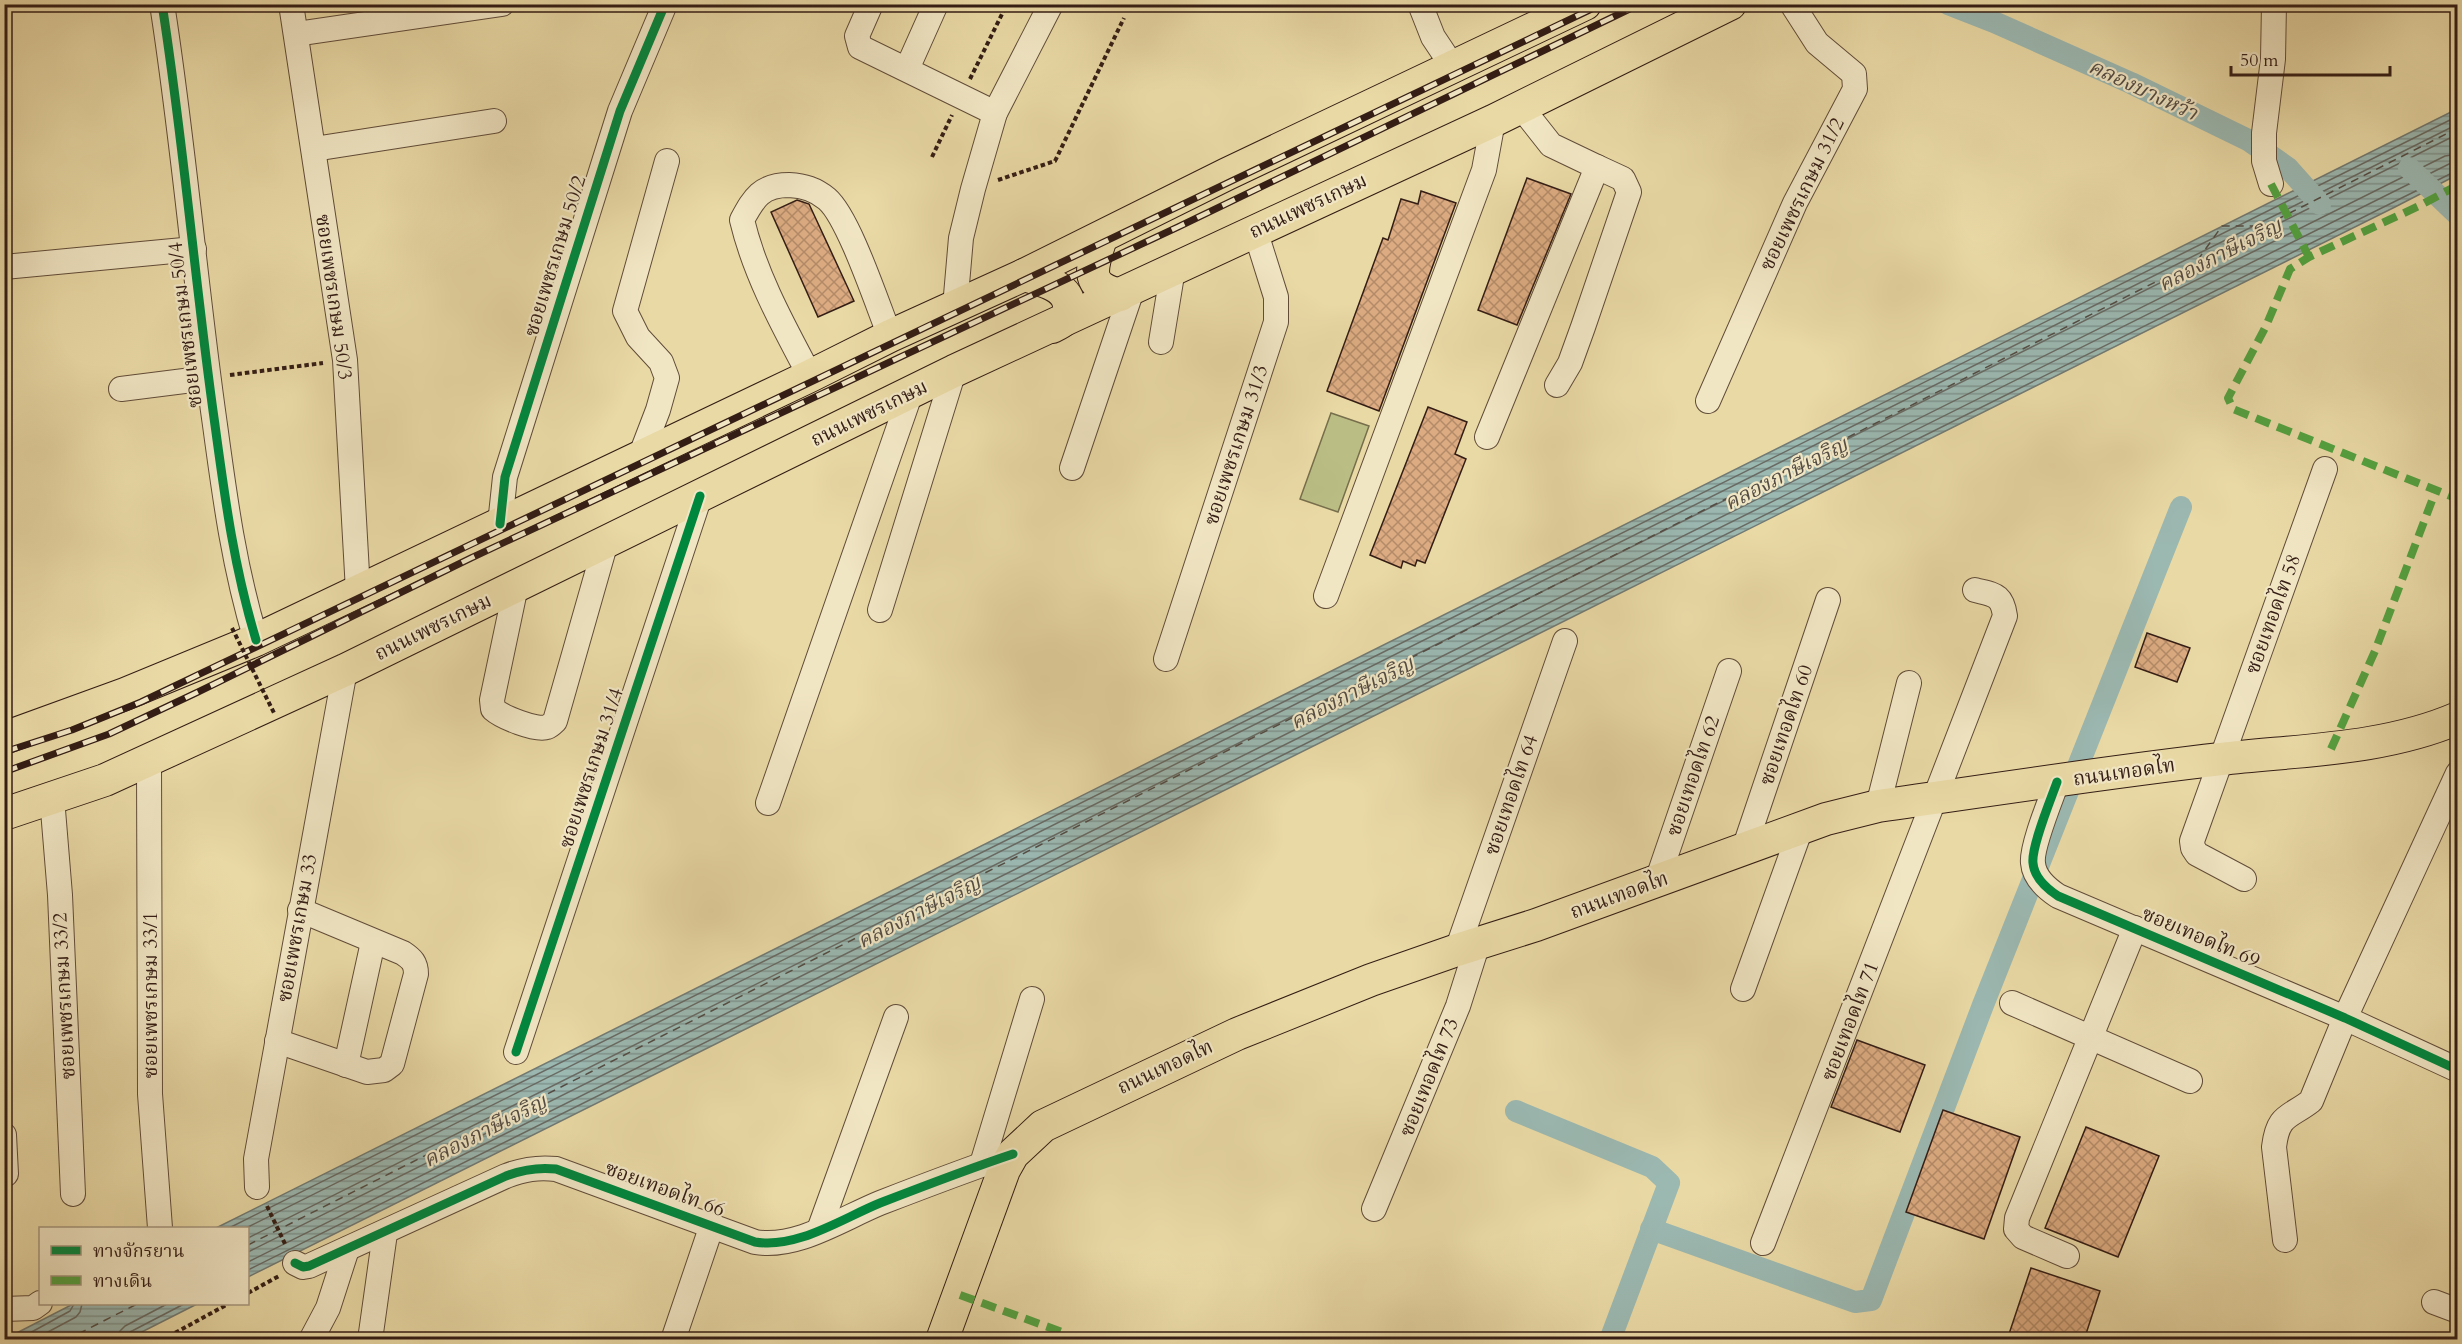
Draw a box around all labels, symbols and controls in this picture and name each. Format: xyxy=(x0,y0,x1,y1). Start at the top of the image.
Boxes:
scale bar xyxy=(2231,39,2390,77)
text: 50 m xyxy=(2240,48,2279,73)
water label: คลองบางหว้า xyxy=(2084,52,2203,128)
street label: ซอยเพชรเกษม 31/2 xyxy=(1753,113,1851,275)
street label: ถนนเพชรเกษม xyxy=(1245,167,1371,245)
street label: ซอยเพชรเกษม 50/2 xyxy=(518,172,592,340)
water label: คลองภาษีเจริญ xyxy=(2153,211,2288,299)
street label: ซอยเพชรเกษม 50/3 xyxy=(309,212,359,382)
street label: ซอยเพชรเกษม 50/4 xyxy=(161,240,209,410)
street label: ซอยเพชรเกษม 31/3 xyxy=(1197,361,1275,529)
street label: ถนนเพชรเกษม xyxy=(806,373,932,453)
water label: คลองภาษีเจริญ xyxy=(1719,430,1854,518)
street label: ซอยเทอดไท 58 xyxy=(2239,550,2307,678)
street label: ถนนเพชรเกษม xyxy=(370,587,496,667)
water label: คลองภาษีเจริญ xyxy=(1285,649,1420,737)
street label: ซอยเทอดไท 60 xyxy=(1753,661,1819,789)
street label: ซอยเพชรเกษม 31/4 xyxy=(552,684,630,852)
street label: ซอยเทอดไท 62 xyxy=(1660,712,1726,840)
street label: ซอยเทอดไท 64 xyxy=(1478,731,1544,859)
street label: ถนนเทอดไท xyxy=(2071,751,2177,793)
street label: ซอยเพชรเกษม 33 xyxy=(271,852,323,1004)
street label: ถนนเทอดไท xyxy=(1566,865,1672,925)
water label: คลองภาษีเจริญ xyxy=(852,868,987,956)
street label: ซอยเทอดไท 69 xyxy=(2138,900,2264,974)
street label: ซอยเพชรเกษม 33/2 xyxy=(46,912,82,1080)
street label: ซอยเพชรเกษม 33/1 xyxy=(137,912,164,1079)
street label: ซอยเทอดไท 71 xyxy=(1815,957,1885,1085)
street label: ซอยเทอดไท 73 xyxy=(1393,1014,1465,1140)
street label: ถนนเทอดไท xyxy=(1113,1033,1217,1101)
water label: คลองภาษีเจริญ xyxy=(418,1087,553,1175)
street label: ซอยเทอดไท 66 xyxy=(601,1155,729,1223)
legend xyxy=(39,1227,249,1305)
text: ทางจักรยาน xyxy=(93,1239,184,1264)
text: ทางเดิน xyxy=(93,1269,152,1294)

